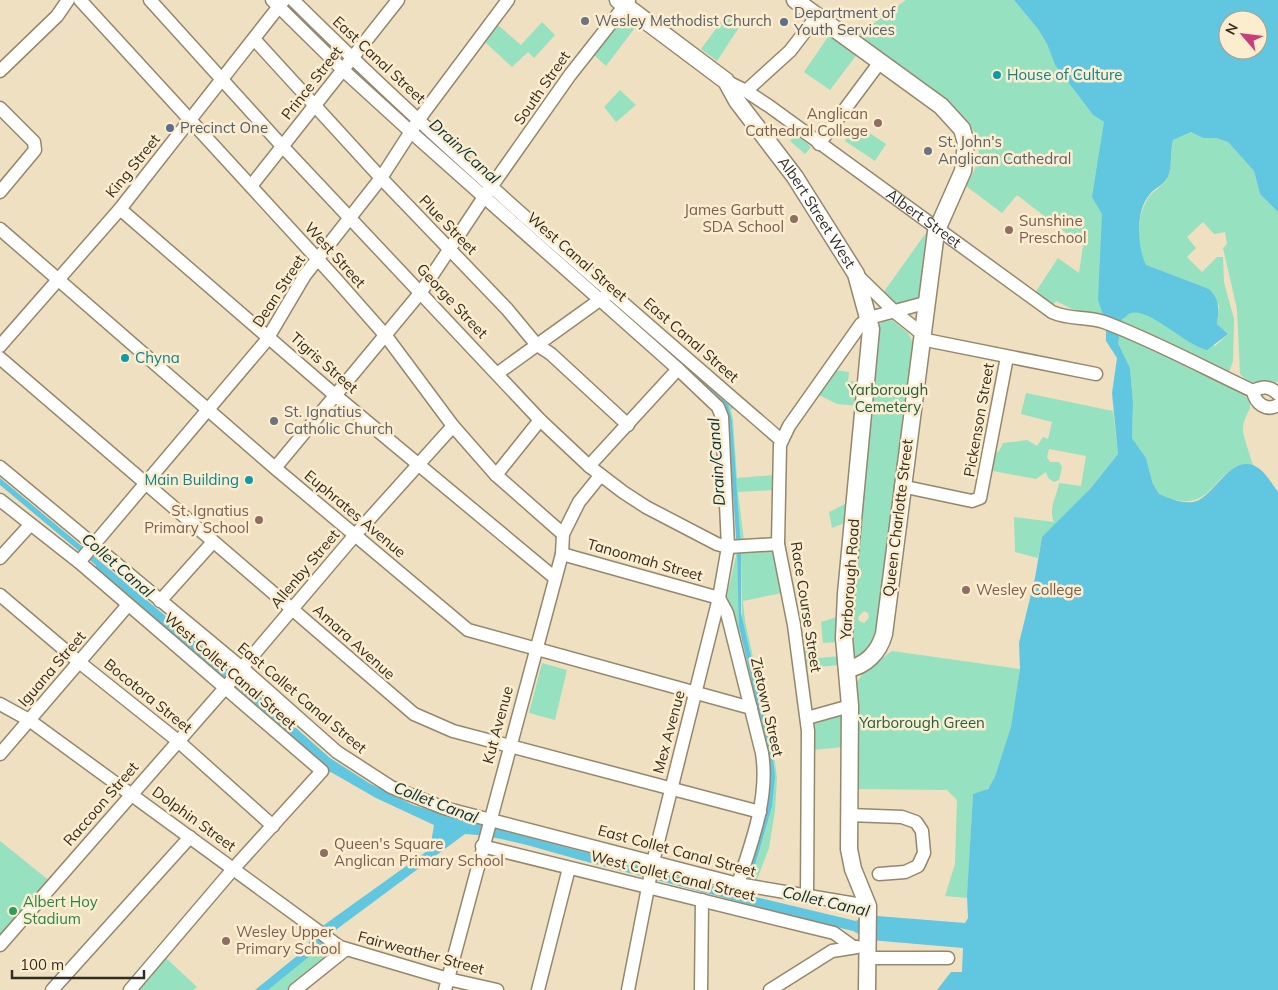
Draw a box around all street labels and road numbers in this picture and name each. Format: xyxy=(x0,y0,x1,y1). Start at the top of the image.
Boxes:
street label: East Canal Street xyxy=(329,12,430,108)
street label: Prince Street xyxy=(277,42,346,123)
street label: South Street xyxy=(509,47,574,128)
street label: King Street xyxy=(101,130,164,201)
street label: Albert Street West xyxy=(774,153,860,272)
street label: Albert Street xyxy=(883,184,965,252)
street label: Plue Street xyxy=(415,191,481,258)
street label: West Canal Street xyxy=(523,208,631,305)
street label: West Street xyxy=(301,218,370,291)
street label: Dean Street xyxy=(248,251,309,331)
street label: George Street xyxy=(413,259,492,342)
street label: East Canal Street xyxy=(640,293,743,386)
street label: Tigris Street xyxy=(287,328,362,397)
street label: Pickenson Street xyxy=(959,361,998,478)
street label: Queen Charlotte Street xyxy=(878,438,917,598)
street label: Euphrates Avenue xyxy=(301,466,410,562)
street label: Yarborough Road xyxy=(836,518,863,641)
street label: Allenby Street xyxy=(266,525,343,612)
street label: Tanoomah Street xyxy=(585,534,705,585)
street label: Race Course Street xyxy=(787,540,826,674)
street label: Amara Avenue xyxy=(309,600,399,683)
street label: West Collet Canal Street xyxy=(160,608,300,733)
street label: Iguana Street xyxy=(14,627,90,710)
street label: East Collet Canal Street xyxy=(234,638,371,757)
street label: Bocotora Street xyxy=(100,654,196,737)
street label: Zietown Street xyxy=(747,655,788,758)
street label: Kut Avenue xyxy=(478,684,517,766)
street label: Mex Avenue xyxy=(648,688,689,775)
street label: Raccoon Street xyxy=(59,758,142,850)
street label: Dolphin Street xyxy=(149,782,240,855)
street label: East Collet Canal Street xyxy=(596,820,758,881)
street label: West Collet Canal Street xyxy=(589,846,757,905)
street label: Fairweather Street xyxy=(356,927,486,978)

